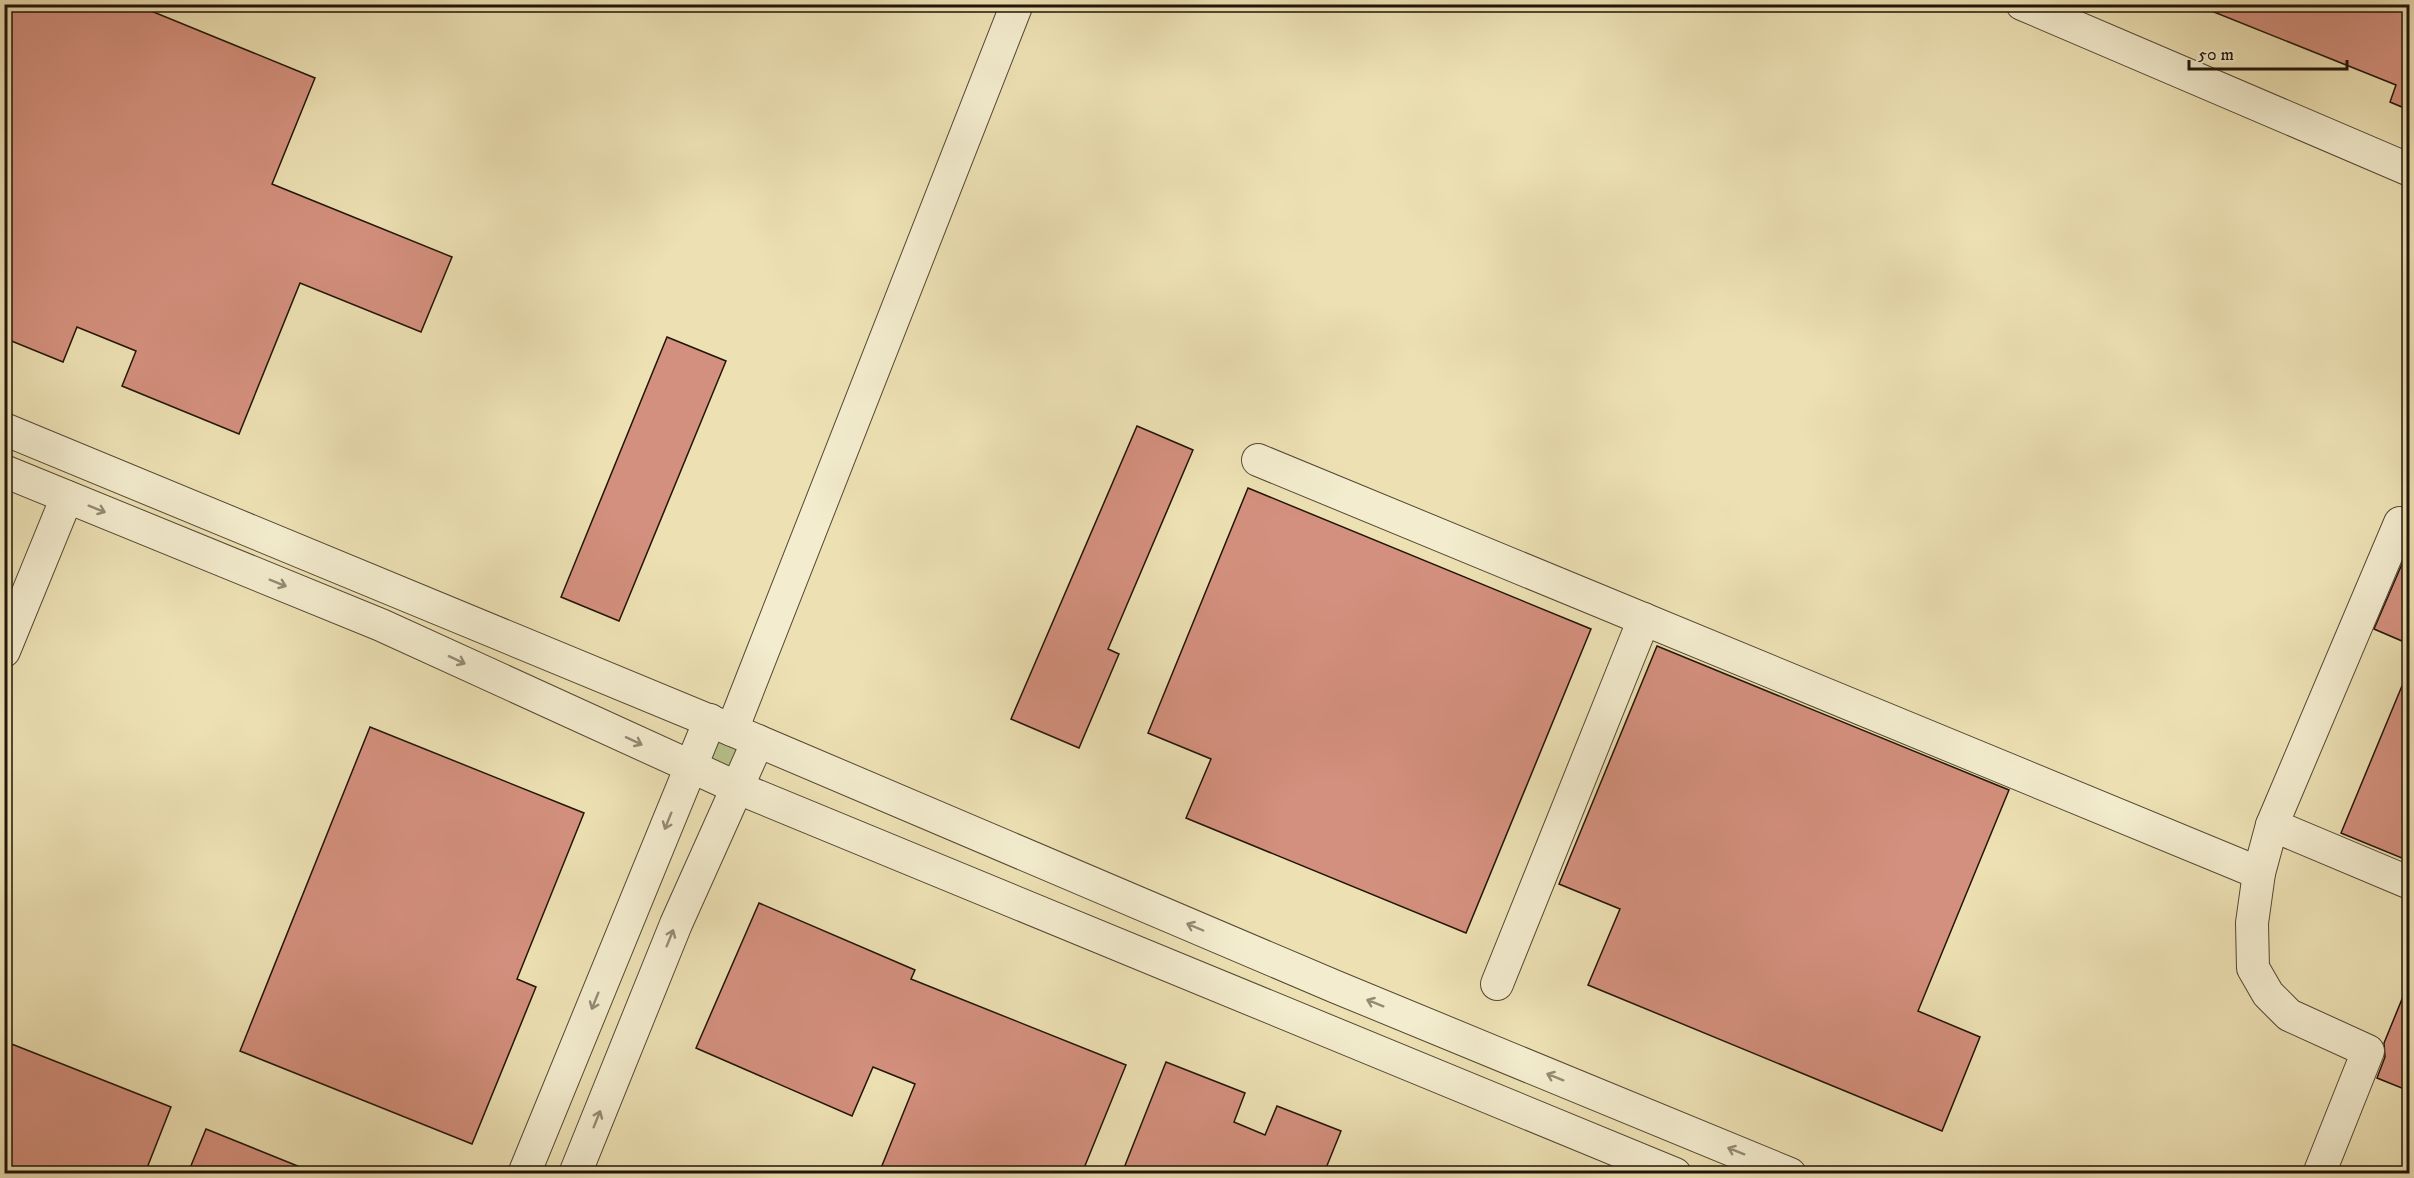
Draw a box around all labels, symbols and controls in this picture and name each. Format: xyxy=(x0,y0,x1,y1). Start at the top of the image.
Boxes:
scale bar xyxy=(2189,33,2346,71)
text: 50 m xyxy=(2198,44,2234,66)
one-way arrow xyxy=(88,504,106,515)
one-way arrow xyxy=(268,578,287,589)
one-way arrow xyxy=(448,655,466,666)
one-way arrow xyxy=(625,736,643,747)
one-way arrow xyxy=(662,811,673,830)
one-way arrow xyxy=(1187,921,1205,932)
one-way arrow xyxy=(665,930,676,948)
one-way arrow xyxy=(589,992,600,1010)
one-way arrow xyxy=(1366,997,1385,1008)
one-way arrow xyxy=(1547,1071,1565,1082)
one-way arrow xyxy=(592,1111,603,1129)
one-way arrow xyxy=(1727,1145,1746,1156)

